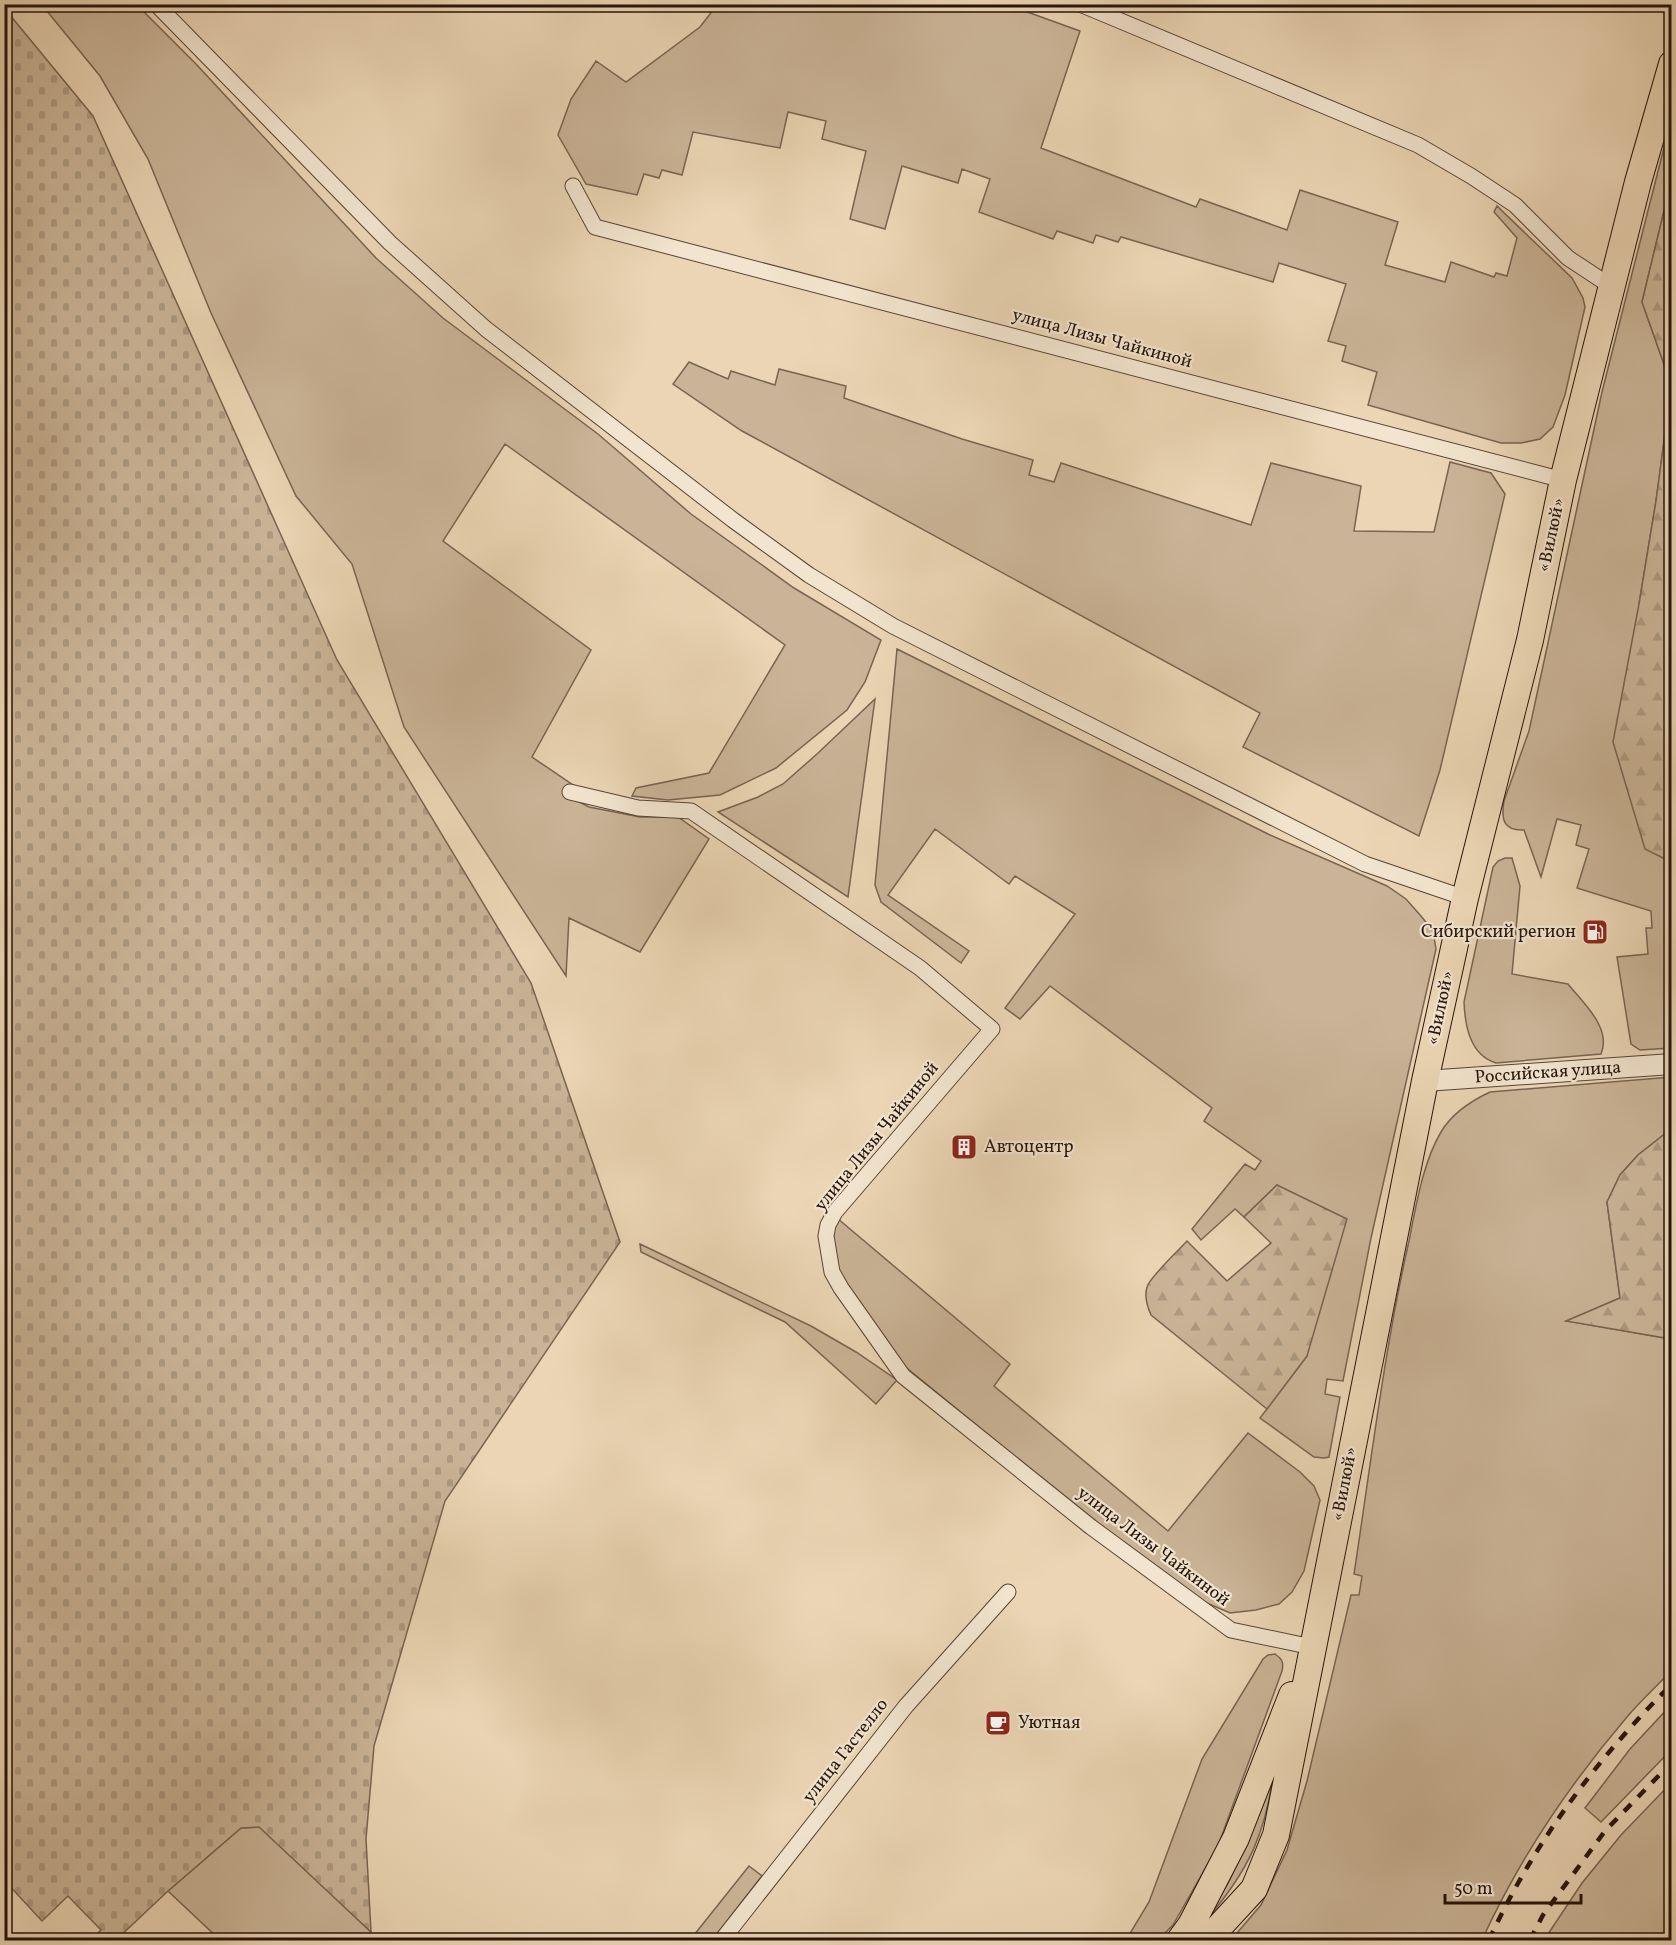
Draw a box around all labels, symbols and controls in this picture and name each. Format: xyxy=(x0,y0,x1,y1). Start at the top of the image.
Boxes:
street label: улица Лизы Чайкиной xyxy=(1009,303,1195,375)
street label: «Вилюй» xyxy=(1532,496,1572,574)
fuel station icon: Сибирский регион xyxy=(1580,917,1610,947)
place label: Сибирский регион xyxy=(1421,920,1576,945)
street label: «Вилюй» xyxy=(1421,969,1461,1047)
street label: Российская улица xyxy=(1474,1055,1622,1091)
street label: улица Лизы Чайкиной xyxy=(809,1057,945,1217)
building icon: Автоцентр xyxy=(949,1132,979,1162)
place label: Автоцентр xyxy=(984,1135,1074,1160)
street label: «Вилюй» xyxy=(1326,1445,1364,1523)
street label: улица Лизы Чайкиной xyxy=(1071,1481,1235,1613)
street label: улица Гастелло xyxy=(797,1693,895,1809)
cafe icon: Уютная xyxy=(983,1708,1013,1738)
place label: Уютная xyxy=(1018,1711,1080,1736)
scale bar xyxy=(1445,1867,1582,1905)
text: 50 m xyxy=(1454,1877,1493,1902)

